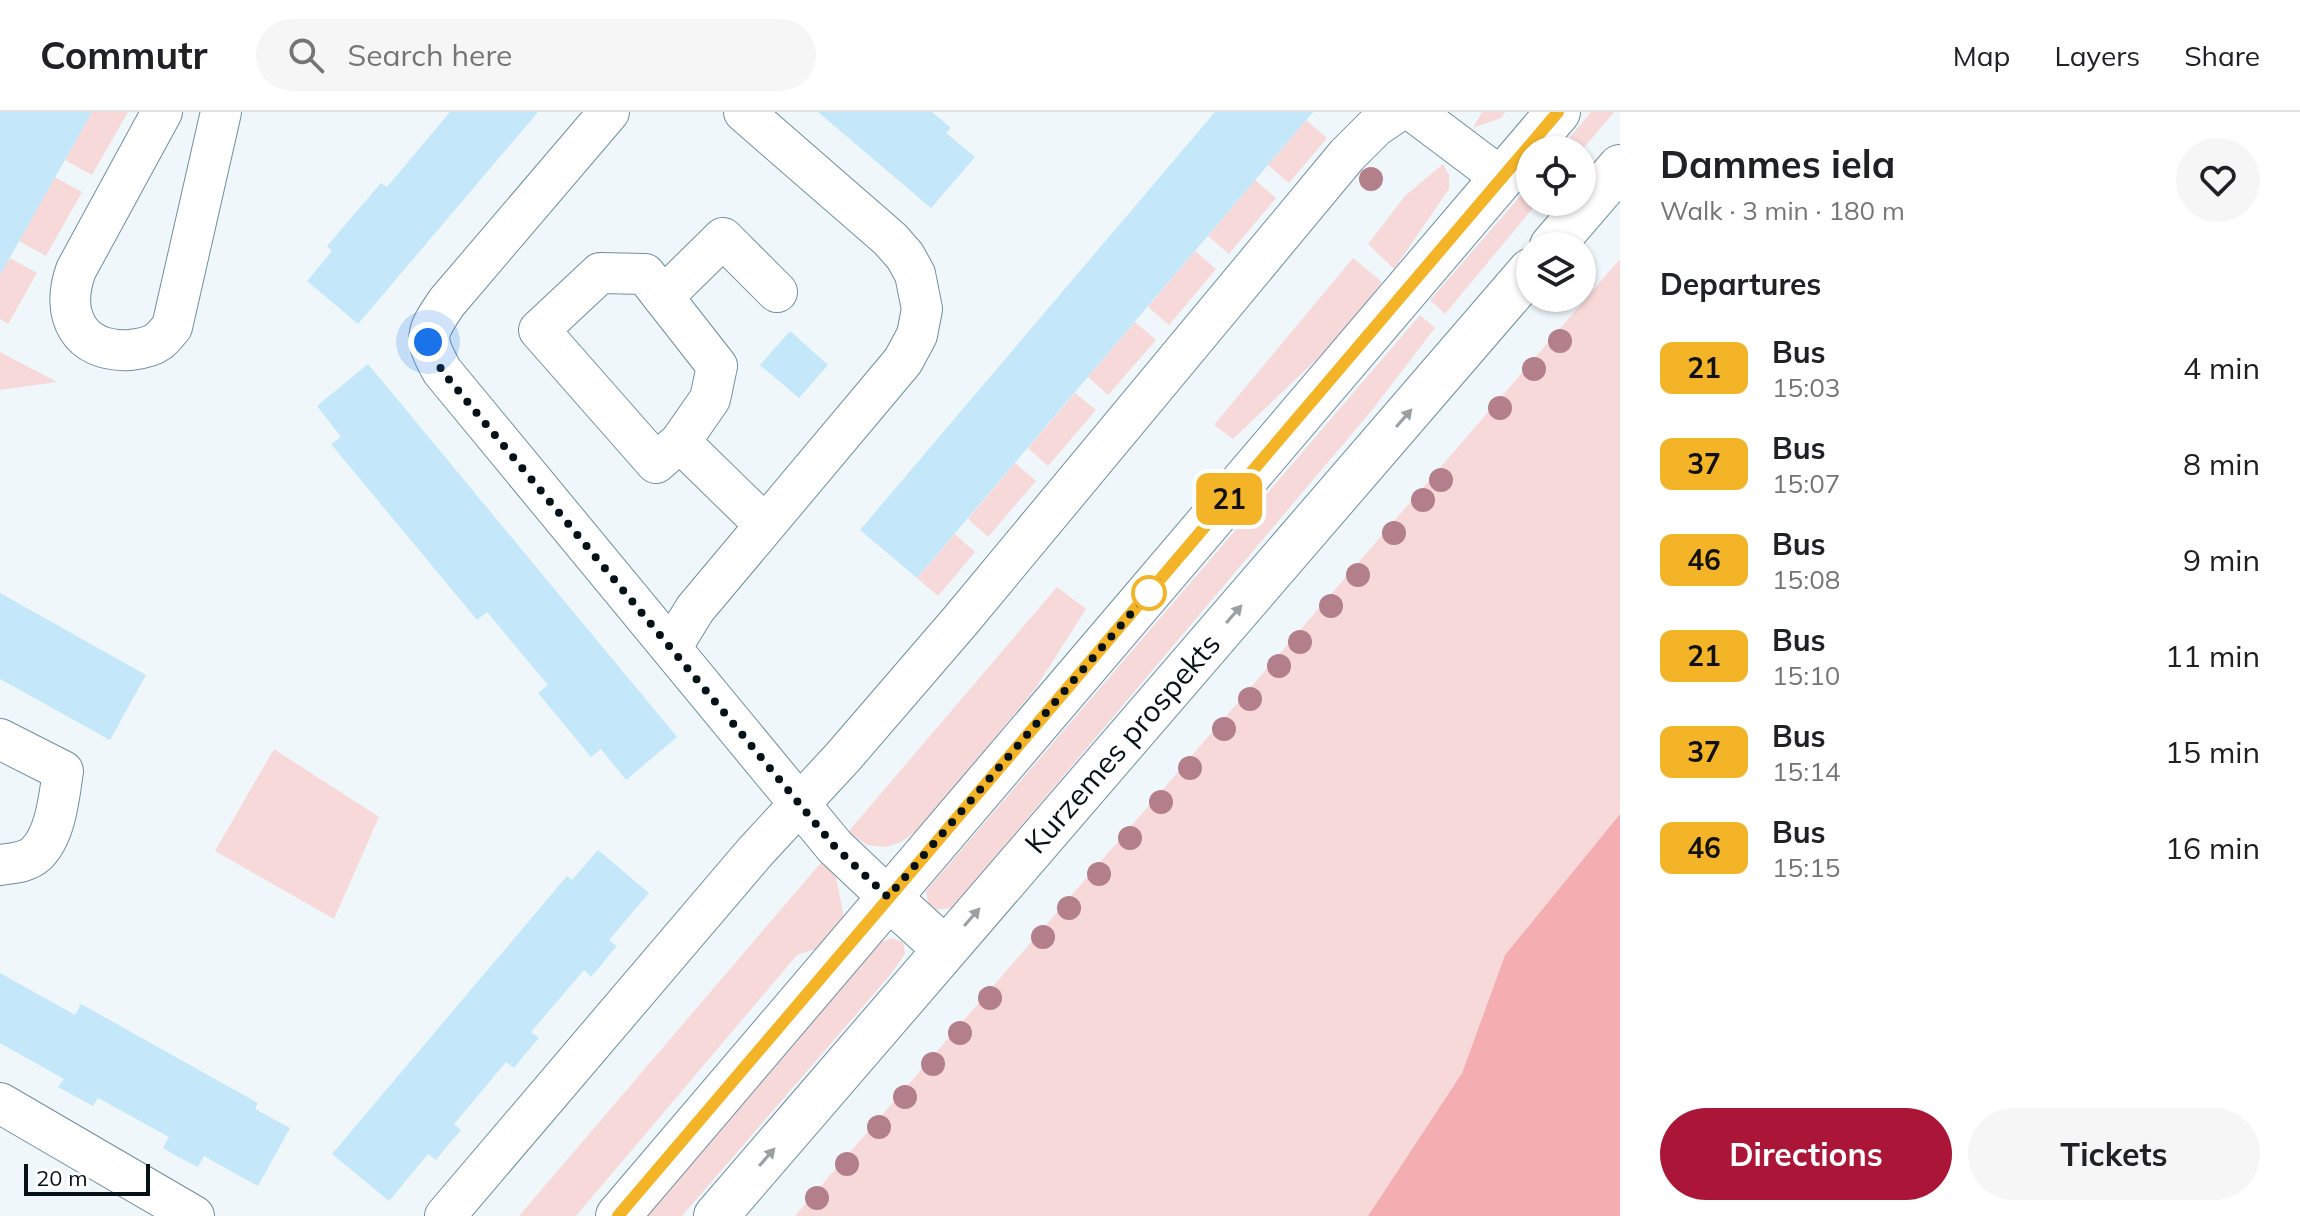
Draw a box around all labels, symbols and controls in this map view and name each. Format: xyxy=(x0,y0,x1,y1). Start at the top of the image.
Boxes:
search box xyxy=(256,19,816,91)
text: Commutr xyxy=(40,31,208,79)
icon: search xyxy=(284,33,328,77)
text: Search here xyxy=(348,36,512,74)
text: Map xyxy=(1953,38,2010,73)
text: Layers xyxy=(2054,38,2140,73)
text: Share xyxy=(2184,38,2260,73)
map controls xyxy=(1516,136,1596,312)
button: locate xyxy=(1516,136,1596,216)
button: heart xyxy=(2176,138,2260,222)
text: Dammes iela xyxy=(1660,140,1895,188)
text: Walk · 3 min · 180 m xyxy=(1660,194,1905,227)
button: layers xyxy=(1516,232,1596,312)
text: Departures xyxy=(1660,265,1821,303)
your location xyxy=(408,322,448,362)
text: Bus xyxy=(1772,333,1826,371)
text: 4 min xyxy=(2183,349,2260,387)
text: 21 xyxy=(1687,350,1721,385)
text: 15:03 xyxy=(1772,371,1840,404)
one-way arrow xyxy=(1395,408,1412,428)
text: Bus xyxy=(1772,429,1826,467)
text: 8 min xyxy=(2183,445,2260,483)
text: 37 xyxy=(1687,446,1721,481)
text: 15:07 xyxy=(1772,467,1840,500)
line badge: 21 xyxy=(1193,473,1265,525)
text: 21 xyxy=(1212,481,1246,516)
text: Bus xyxy=(1772,525,1826,563)
text: 9 min xyxy=(2183,541,2260,579)
text: 46 xyxy=(1687,542,1721,577)
text: 15:08 xyxy=(1772,563,1840,596)
unlabelled marker xyxy=(1132,576,1166,610)
one-way arrow xyxy=(1225,605,1242,625)
text: Bus xyxy=(1772,621,1826,659)
street label: Kurzemes prospekts xyxy=(1016,625,1228,861)
text: 11 min xyxy=(2165,637,2260,675)
text: 21 xyxy=(1687,638,1721,673)
text: 15:10 xyxy=(1772,659,1840,692)
text: Bus xyxy=(1772,717,1826,755)
text: 15 min xyxy=(2165,733,2260,771)
text: 37 xyxy=(1687,734,1721,769)
text: 15:14 xyxy=(1772,755,1840,788)
text: Bus xyxy=(1772,813,1826,851)
text: 16 min xyxy=(2165,829,2260,867)
text: 46 xyxy=(1687,830,1721,865)
text: 15:15 xyxy=(1772,851,1840,884)
one-way arrow xyxy=(963,907,980,927)
button: Directions xyxy=(1660,1108,1952,1200)
button: Tickets xyxy=(1968,1108,2260,1200)
one-way arrow xyxy=(758,1147,775,1167)
scale bar xyxy=(24,1160,150,1196)
text: 20 m xyxy=(36,1164,87,1192)

